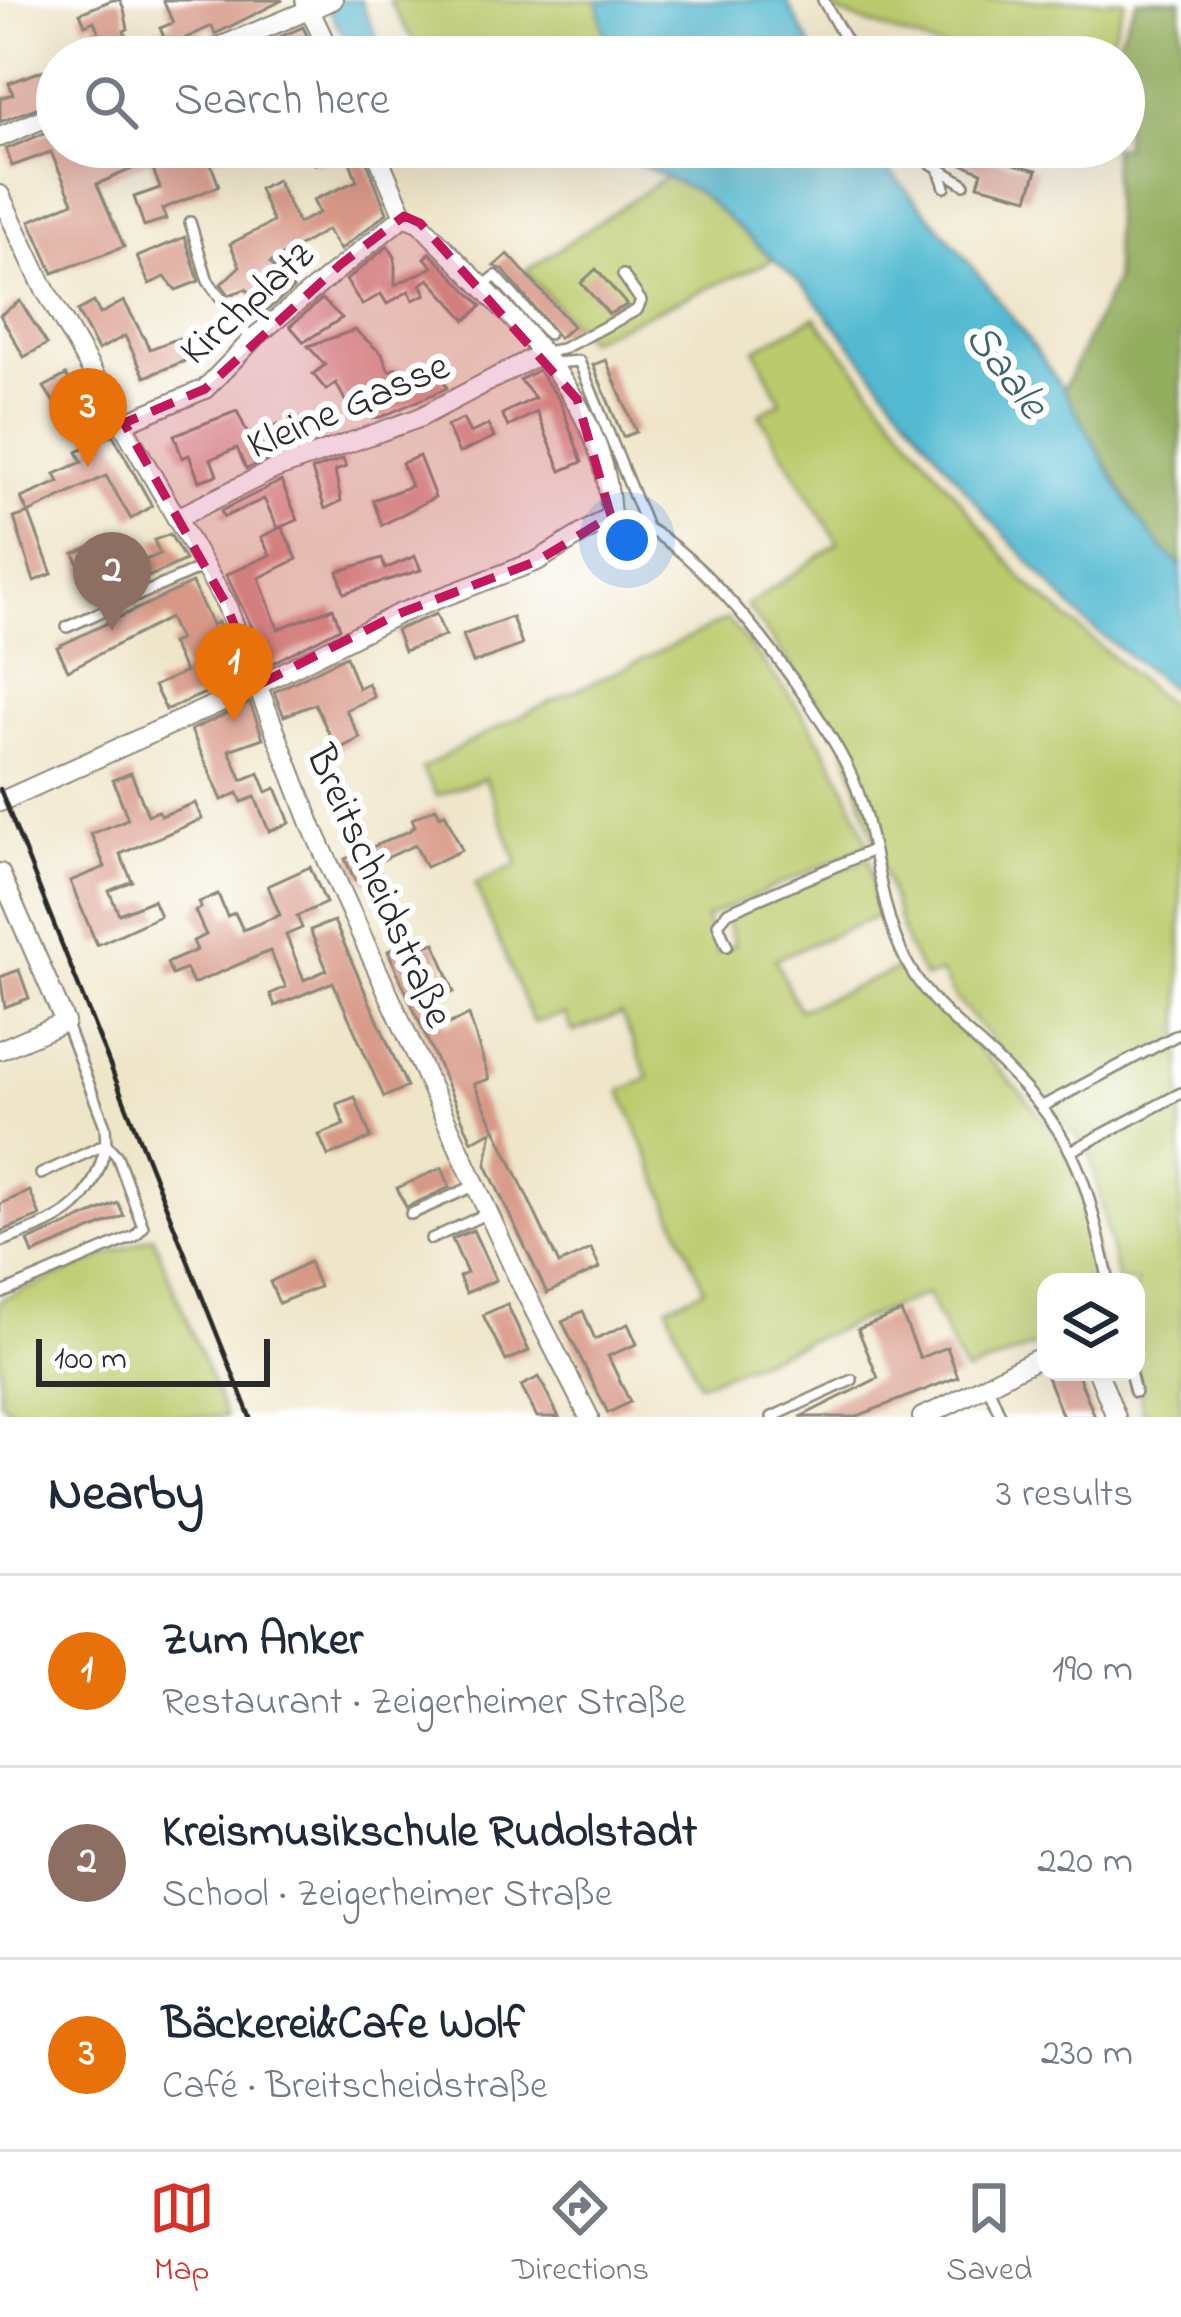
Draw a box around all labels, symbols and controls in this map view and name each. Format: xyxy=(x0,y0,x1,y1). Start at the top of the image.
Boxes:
search box xyxy=(36,36,1145,168)
icon: search xyxy=(78,69,144,135)
text: Search here xyxy=(174,69,390,135)
street label: Kirchplatz xyxy=(167,227,329,381)
water label: Saale xyxy=(947,310,1064,435)
street label: Kleine Gasse xyxy=(238,337,460,477)
pin: 3 xyxy=(49,368,127,467)
your location xyxy=(597,510,657,570)
pin: 2 xyxy=(73,532,151,631)
pin: 1 xyxy=(195,623,273,722)
street label: Breitscheidstraße xyxy=(288,735,468,1038)
map controls xyxy=(1037,1273,1145,1381)
button: layers xyxy=(1037,1273,1145,1381)
scale bar xyxy=(36,1333,270,1386)
text: 100 m xyxy=(54,1336,127,1384)
text: Nearby xyxy=(48,1458,204,1533)
text: 3 results xyxy=(996,1467,1133,1524)
text: Zum Anker xyxy=(162,1609,363,1675)
text: 1 xyxy=(81,1642,93,1699)
text: 190 m xyxy=(1052,1642,1133,1699)
text: Restaurant · Zeigerheimer Straße xyxy=(162,1675,686,1732)
text: Kreismusikschule Rudolstadt xyxy=(162,1801,697,1867)
text: 2 xyxy=(77,1834,97,1891)
text: 220 m xyxy=(1037,1834,1133,1891)
text: School · Zeigerheimer Straße xyxy=(162,1867,612,1924)
text: Bäckerei&Cafe Wolf xyxy=(162,1993,524,2059)
text: 3 xyxy=(79,2026,95,2083)
text: 230 m xyxy=(1041,2026,1133,2083)
text: Café · Breitscheidstraße xyxy=(162,2059,548,2116)
tab: Map xyxy=(149,2175,215,2295)
tab: Directions xyxy=(512,2175,649,2295)
tab: Saved xyxy=(946,2175,1032,2295)

